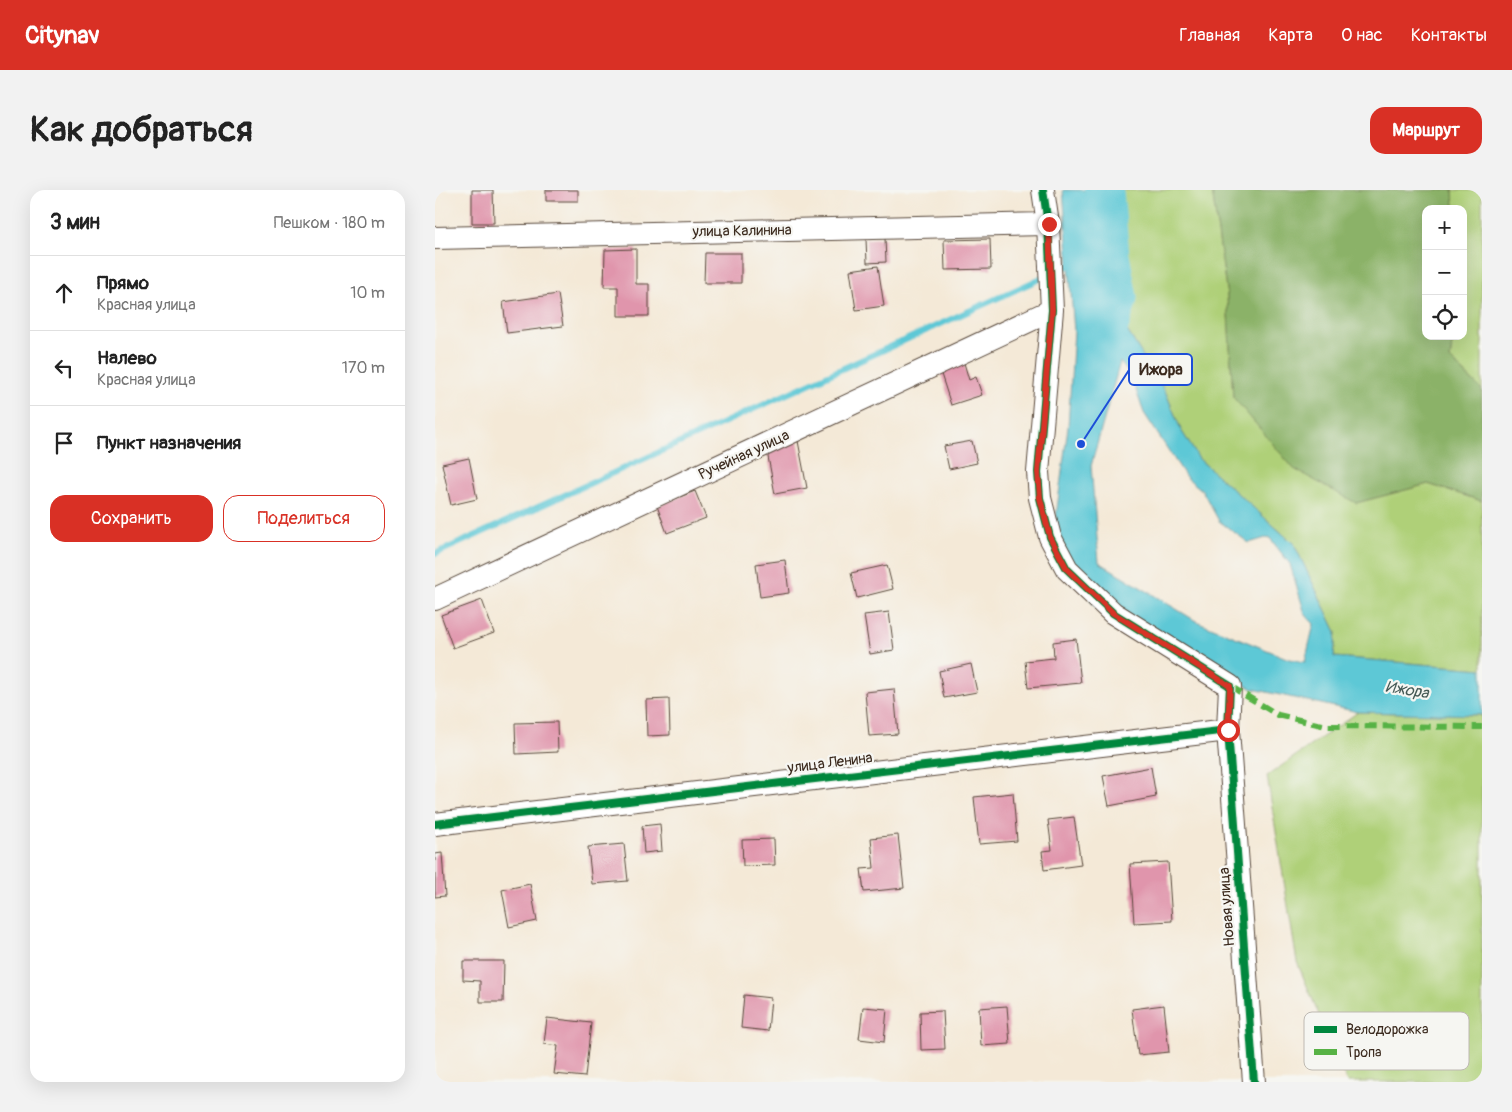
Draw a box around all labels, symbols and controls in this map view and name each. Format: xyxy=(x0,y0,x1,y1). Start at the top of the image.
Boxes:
text: Citynav xyxy=(25,21,100,50)
text: Главная xyxy=(1179,24,1240,47)
text: Карта xyxy=(1268,24,1313,47)
text: О нас xyxy=(1341,24,1383,47)
text: Контакты xyxy=(1411,24,1487,47)
button: Маршрут xyxy=(1370,107,1482,154)
text: Как добраться xyxy=(30,108,253,152)
map controls xyxy=(1422,205,1467,340)
button: + xyxy=(1422,205,1467,250)
text: 3 мин xyxy=(50,209,100,236)
text: Пешком · 180 m xyxy=(274,213,385,233)
route end xyxy=(1038,213,1061,236)
street label: улица Калинина xyxy=(691,221,792,241)
button: − xyxy=(1422,250,1467,295)
text: Прямо xyxy=(97,271,149,295)
icon: ahead xyxy=(50,279,78,307)
text: 10 m xyxy=(350,283,385,303)
text: Красная улица xyxy=(97,295,196,315)
button: locate xyxy=(1422,295,1467,340)
text: Налево xyxy=(97,346,157,370)
icon: left xyxy=(50,354,78,382)
callout: Ижора xyxy=(1129,354,1192,385)
text: 170 m xyxy=(342,358,385,378)
text: Ижора xyxy=(1139,360,1183,380)
text: Красная улица xyxy=(97,370,196,390)
street label: Ручейная улица xyxy=(696,426,793,484)
icon: arrive xyxy=(50,429,78,457)
text: Пункт назначения xyxy=(97,431,241,455)
button: Сохранить xyxy=(50,495,213,542)
button: Поделиться xyxy=(223,495,385,542)
water label: Ижора xyxy=(1384,677,1432,704)
route start xyxy=(1217,719,1240,742)
street label: улица Ленина xyxy=(785,748,874,778)
street label: Новая улица xyxy=(1215,867,1239,947)
legend xyxy=(1304,1012,1469,1070)
text: Велодорожка xyxy=(1346,1021,1428,1038)
text: Тропа xyxy=(1346,1044,1382,1061)

